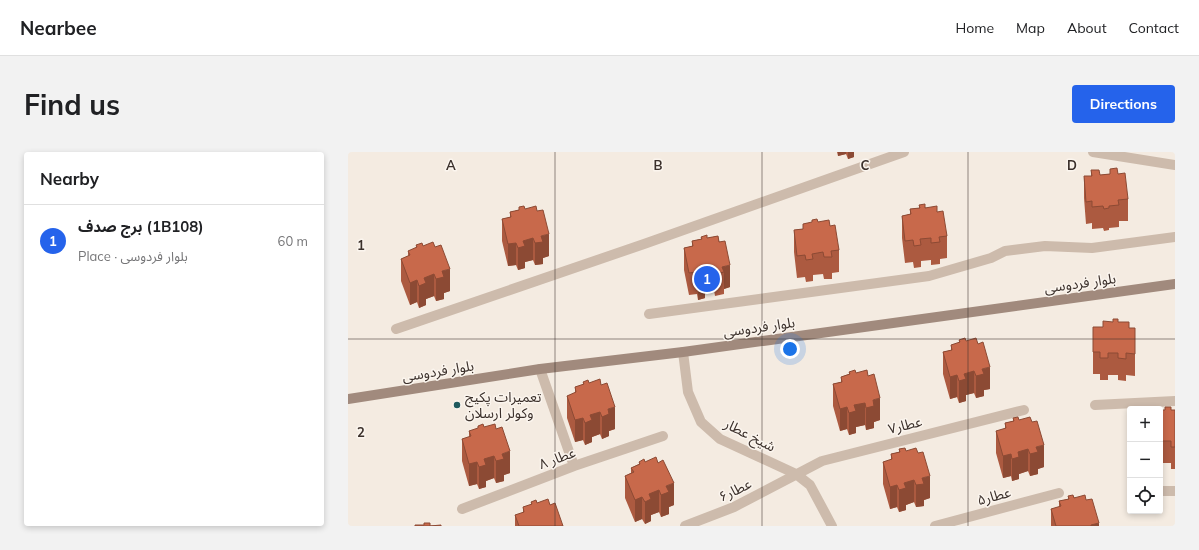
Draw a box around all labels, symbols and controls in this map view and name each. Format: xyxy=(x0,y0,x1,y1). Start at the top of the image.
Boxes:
text: Nearbee xyxy=(20,16,97,40)
text: Home xyxy=(955,19,994,37)
text: Map xyxy=(1016,19,1045,37)
text: About xyxy=(1067,19,1107,37)
text: Contact xyxy=(1129,19,1179,37)
button: Directions xyxy=(1072,85,1175,123)
text: Find us xyxy=(24,87,120,122)
text: A xyxy=(446,157,456,173)
text: B xyxy=(654,157,663,173)
text: C xyxy=(861,157,870,173)
text: D xyxy=(1067,157,1077,173)
text: Nearby xyxy=(40,168,99,189)
text: برج صدف (1B108) xyxy=(78,217,204,236)
text: 1 xyxy=(49,233,57,249)
text: 60 m xyxy=(278,233,308,249)
text: 1 xyxy=(357,237,365,253)
text: Place · بلوار فردوسی xyxy=(78,248,188,264)
pin: 1 xyxy=(694,264,720,294)
street label: بلوار فردوسی xyxy=(1043,269,1117,297)
street label: بلوار فردوسی xyxy=(722,313,796,341)
your location xyxy=(780,339,800,359)
street label: بلوار فردوسی xyxy=(401,356,475,386)
place label: تعمیرات پکیج وکولر ارسلان xyxy=(465,388,541,422)
marker: تعمیرات پکیج وکولر ارسلان xyxy=(452,400,462,410)
map controls xyxy=(1127,406,1163,514)
button: + xyxy=(1127,406,1163,442)
street label: عطار۷ xyxy=(886,412,924,438)
street label: شیخ عطار xyxy=(720,414,779,457)
text: 2 xyxy=(357,424,365,440)
button: − xyxy=(1127,442,1163,478)
street label: عطار ۸ xyxy=(536,443,578,473)
street label: عطار۶ xyxy=(716,474,754,506)
button: locate xyxy=(1127,478,1163,514)
street label: عطار۵ xyxy=(975,483,1013,509)

